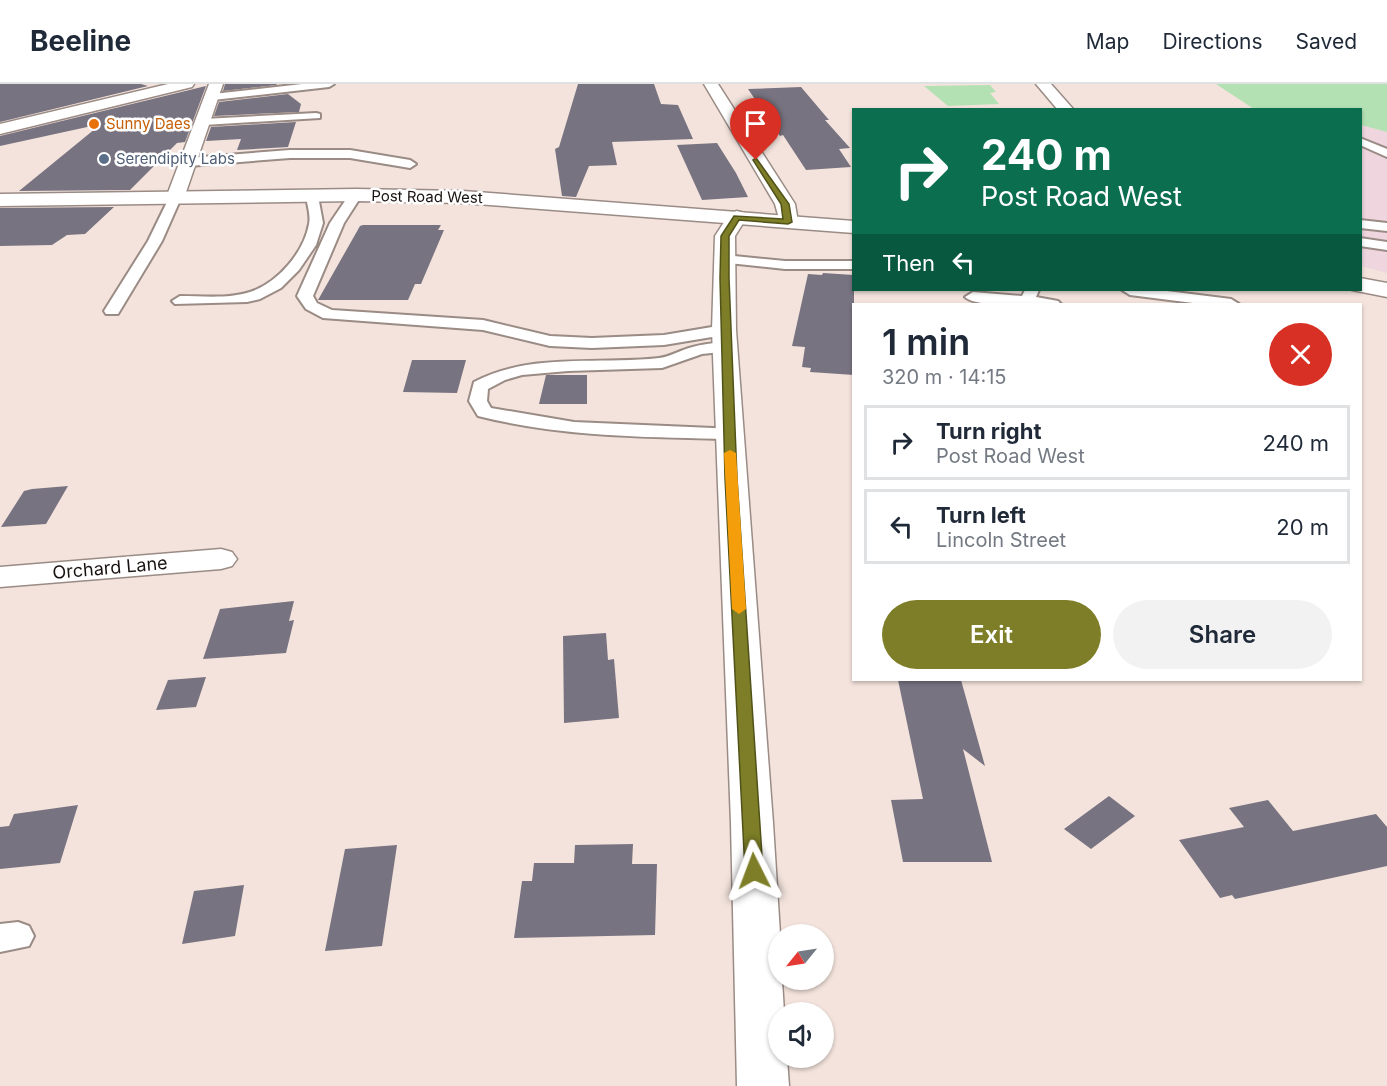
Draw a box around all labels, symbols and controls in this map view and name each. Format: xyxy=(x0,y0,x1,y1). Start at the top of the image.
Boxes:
text: Beeline xyxy=(30,24,131,58)
text: Map xyxy=(1086,29,1129,54)
text: Directions xyxy=(1162,29,1263,54)
text: Saved xyxy=(1296,29,1357,54)
pin xyxy=(730,98,781,160)
icon: arrive xyxy=(739,107,772,140)
place label: Sunny Daes xyxy=(106,114,191,133)
marker: Sunny Daes xyxy=(87,117,101,131)
text: 240 m xyxy=(981,129,1112,180)
icon: right xyxy=(882,132,960,210)
place label: Serendipity Labs xyxy=(116,149,235,168)
marker: Serendipity Labs xyxy=(97,152,111,166)
text: Post Road West xyxy=(981,180,1182,213)
street label: Post Road West xyxy=(371,186,483,207)
icon: left xyxy=(947,246,980,279)
text: Then xyxy=(882,250,935,276)
text: 1 min xyxy=(882,320,970,364)
button: close xyxy=(1269,323,1332,386)
text: 320 m · 14:15 xyxy=(882,365,1006,389)
text: Turn right xyxy=(936,418,1042,444)
icon: right xyxy=(885,426,918,459)
text: 240 m xyxy=(1262,430,1329,456)
text: Post Road West xyxy=(936,444,1085,468)
text: Turn left xyxy=(936,502,1026,528)
icon: left xyxy=(885,510,918,543)
text: 20 m xyxy=(1276,514,1329,540)
text: Lincoln Street xyxy=(936,528,1066,552)
street label: Orchard Lane xyxy=(52,552,168,583)
button: Exit xyxy=(882,600,1101,669)
button: Share xyxy=(1113,600,1332,669)
position arrow xyxy=(722,839,786,903)
north arrow xyxy=(768,924,834,990)
map controls xyxy=(768,924,834,1068)
button: sound xyxy=(768,1002,834,1068)

